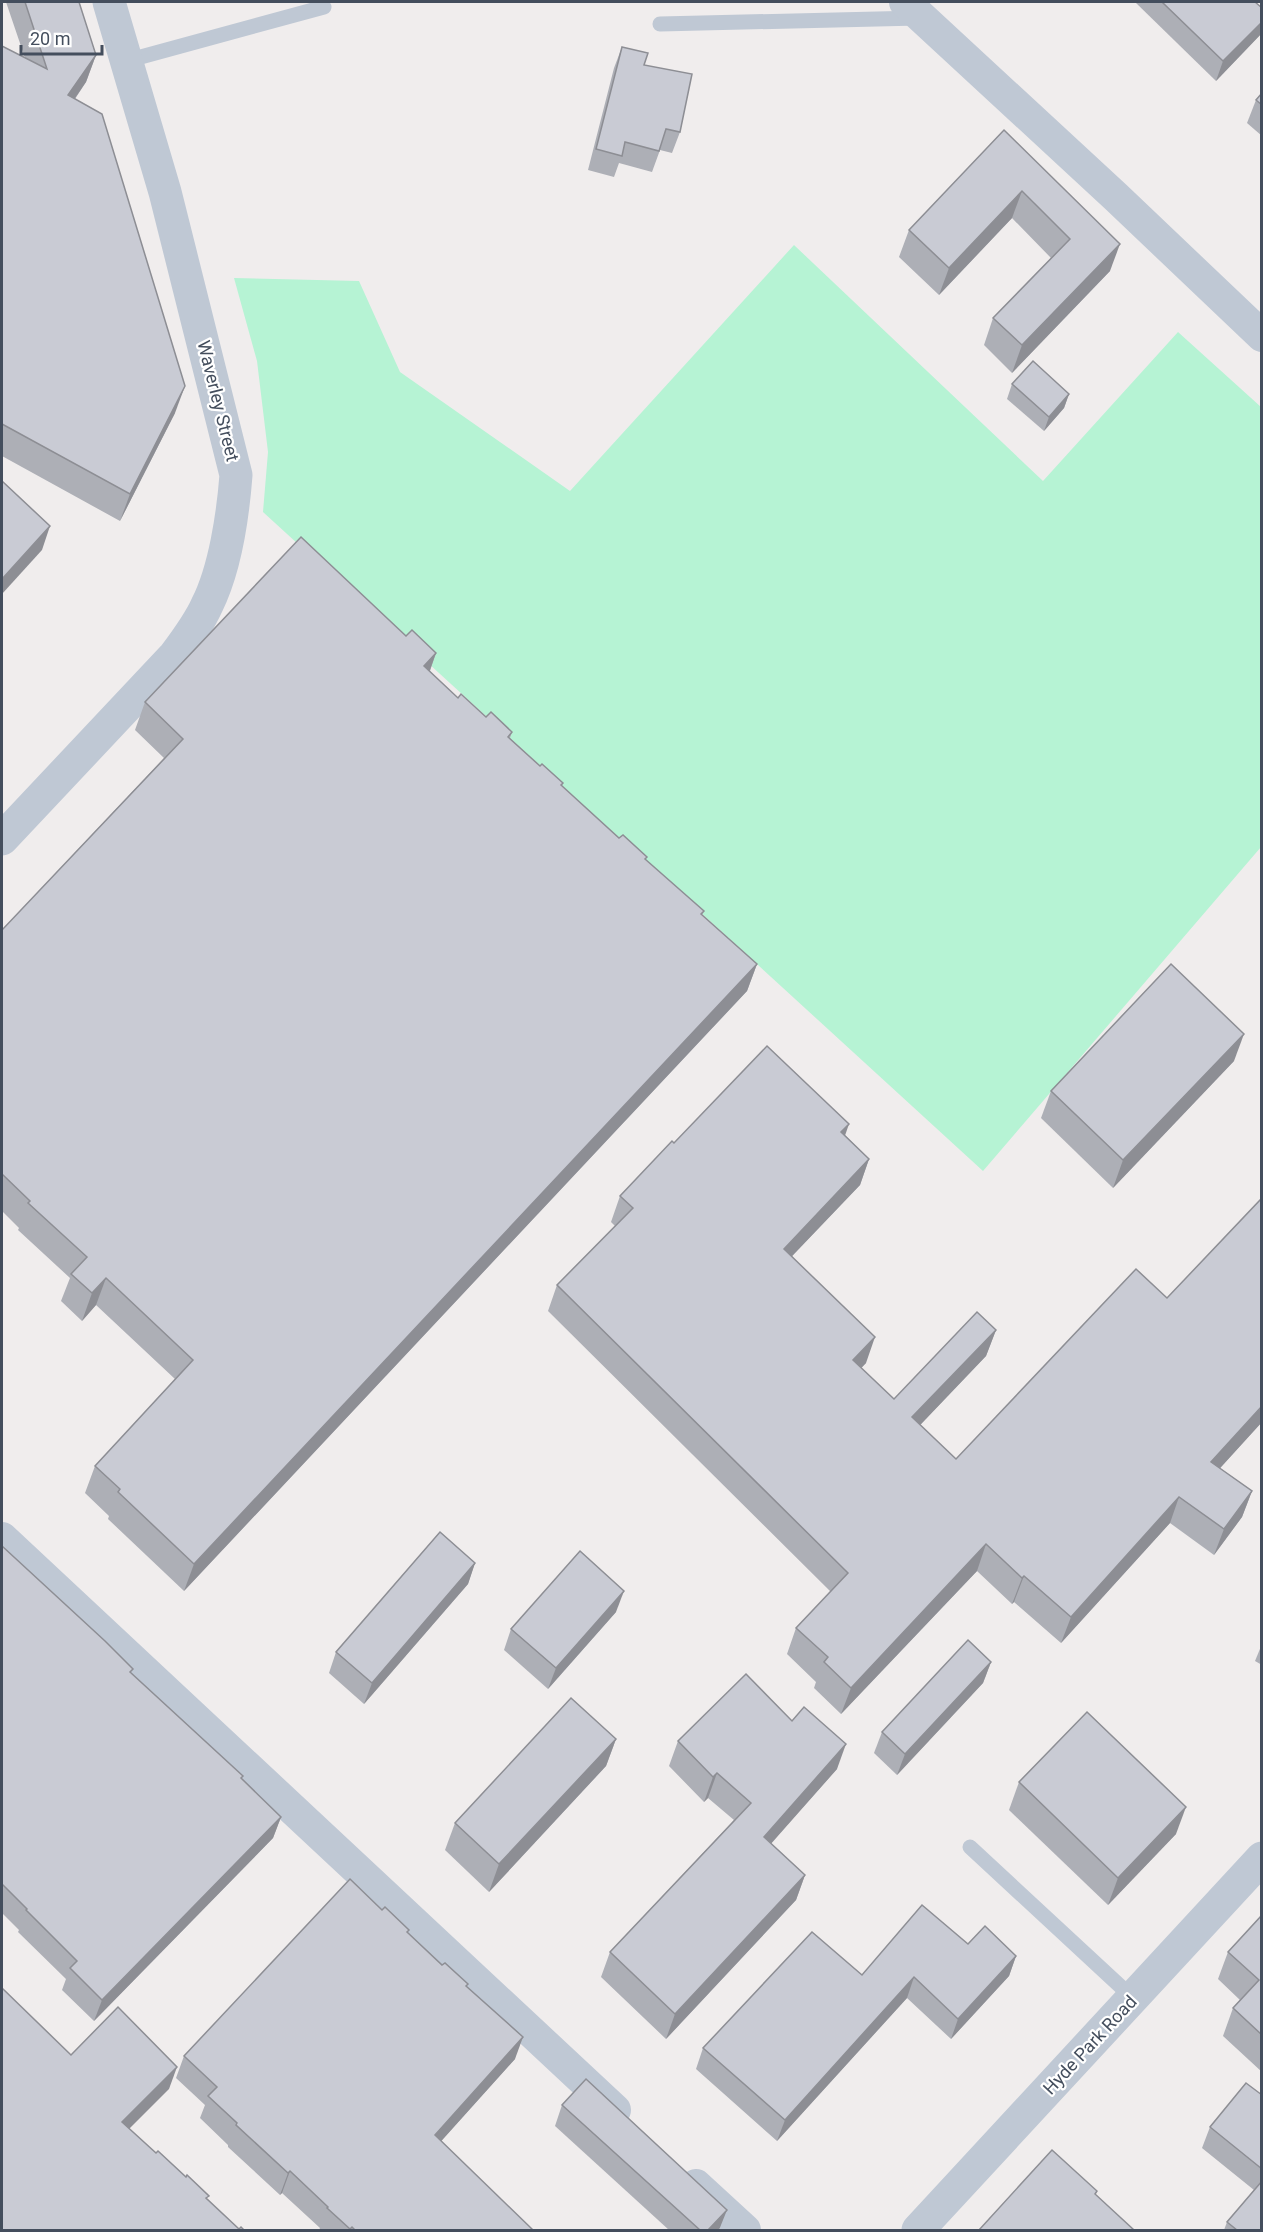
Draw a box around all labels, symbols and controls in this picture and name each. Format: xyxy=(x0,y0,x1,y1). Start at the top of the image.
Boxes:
scale bar xyxy=(21,18,102,56)
text: 20 m xyxy=(30,28,70,49)
street label: Waverley Street xyxy=(193,338,244,464)
street label: Hyde Park Road xyxy=(1038,1991,1141,2098)

